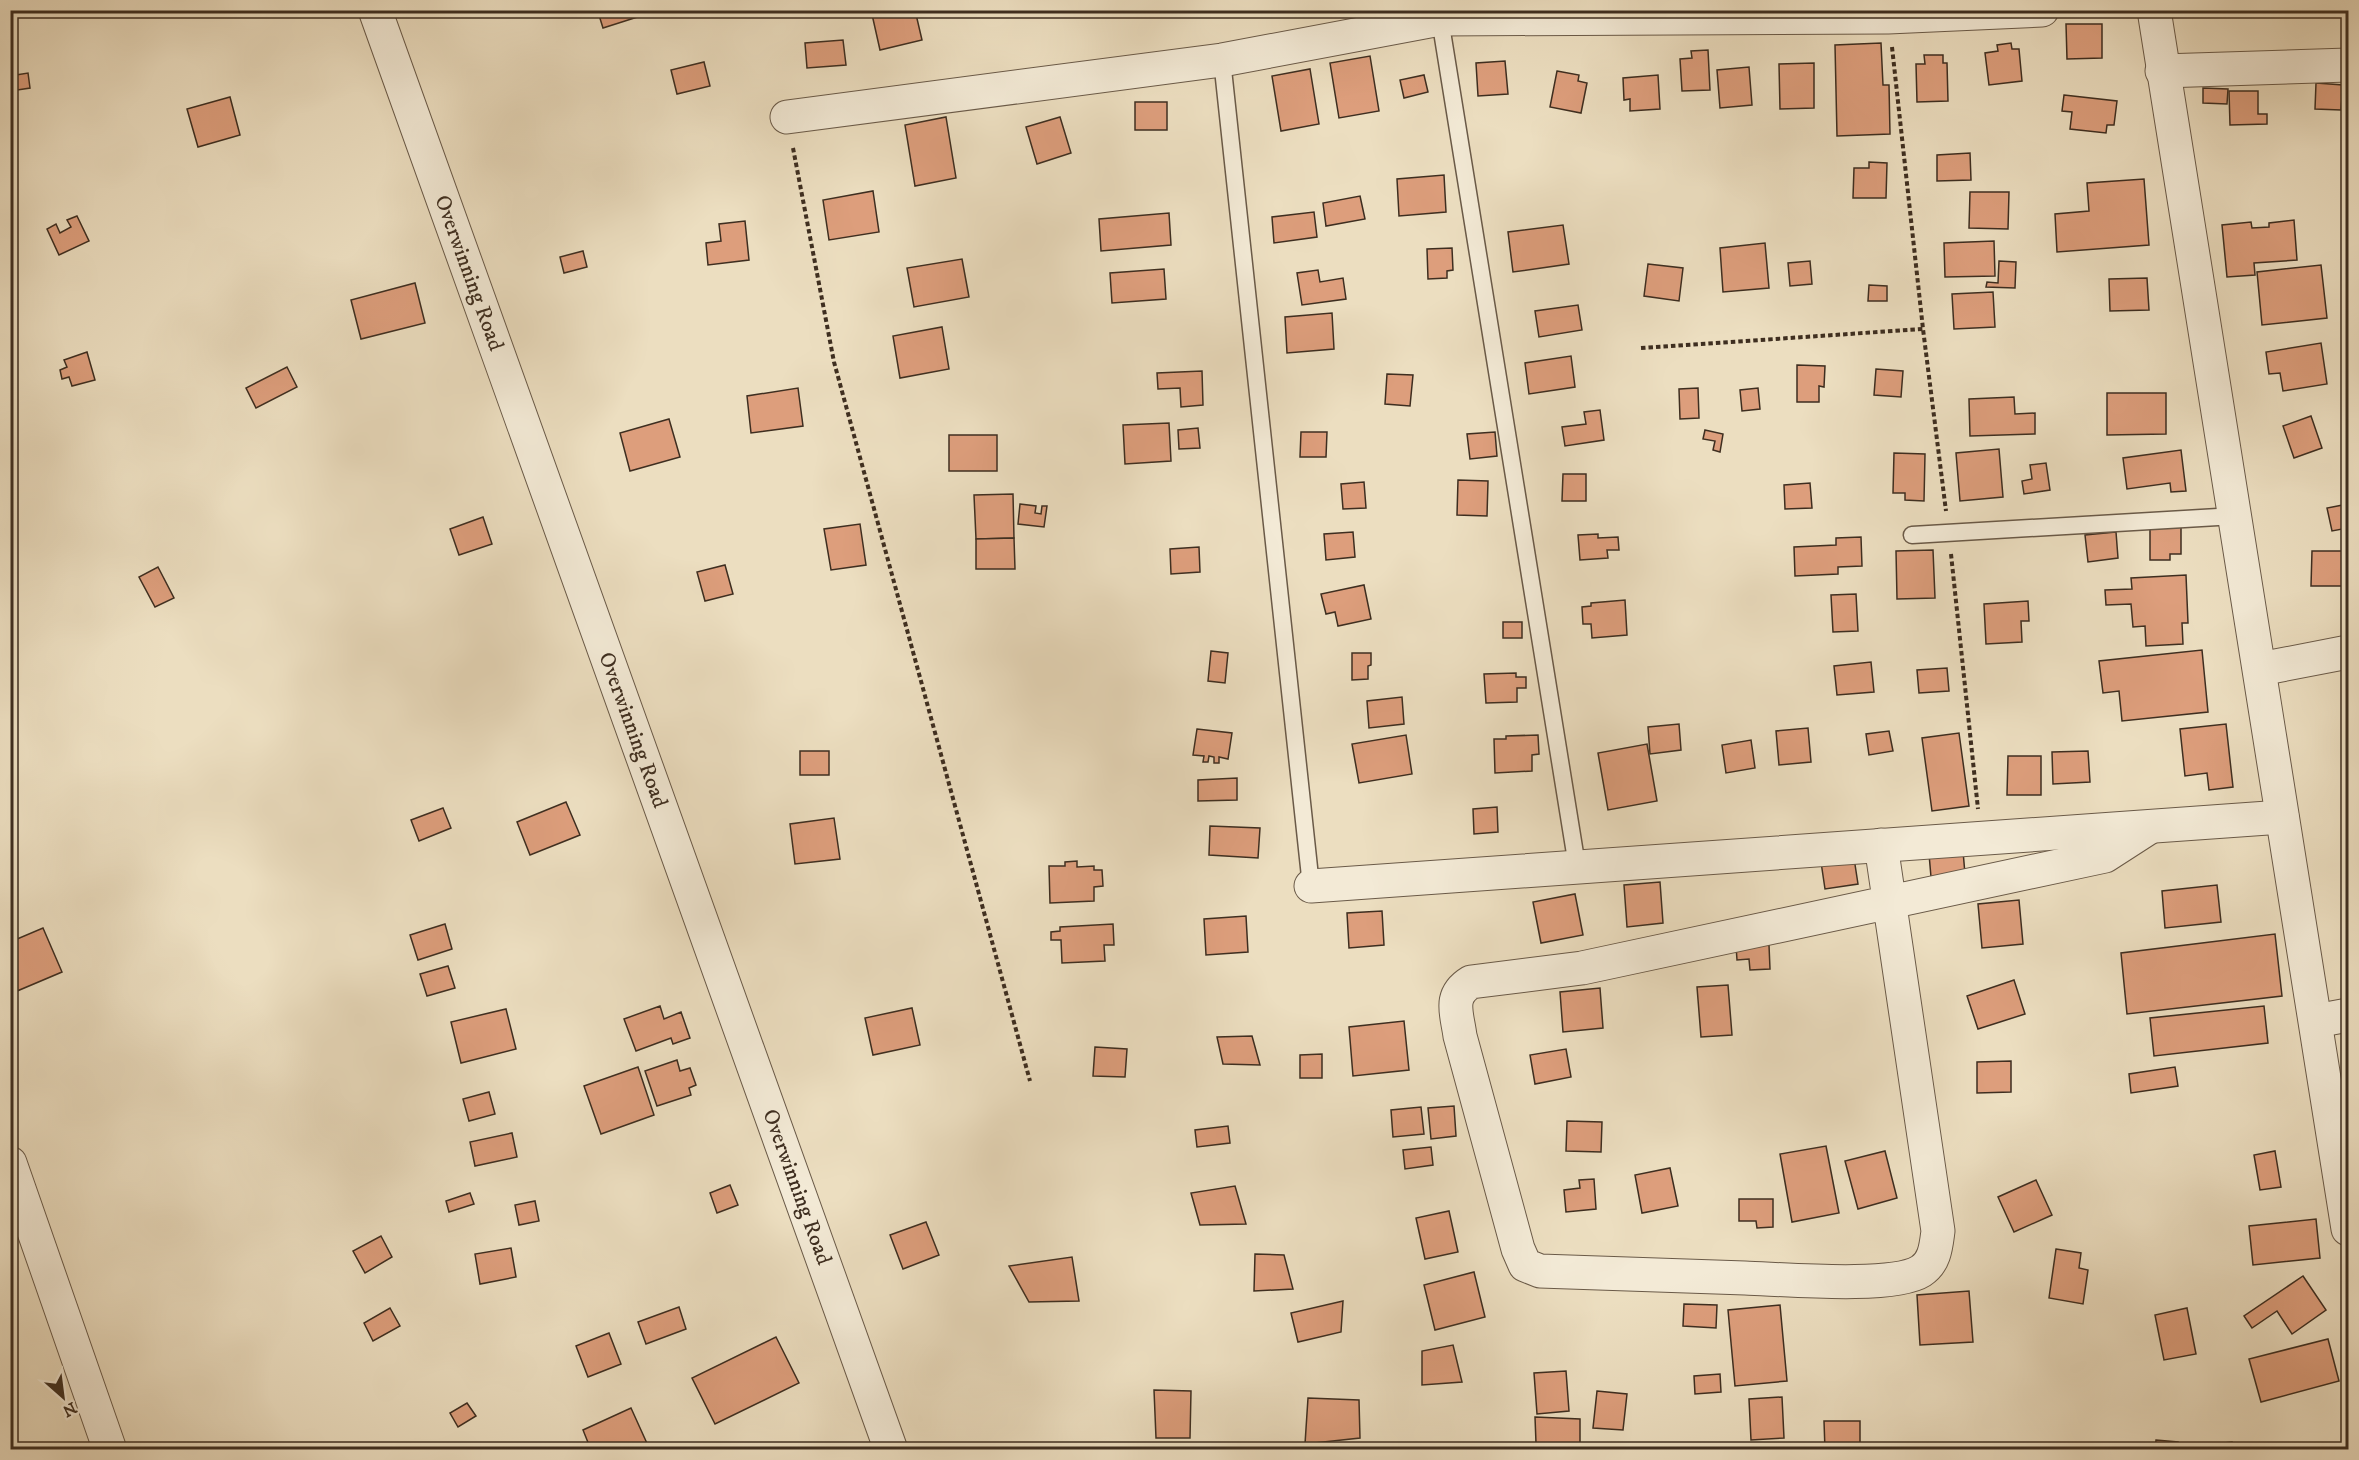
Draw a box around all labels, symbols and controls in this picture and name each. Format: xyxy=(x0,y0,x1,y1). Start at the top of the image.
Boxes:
street label: Overwinning Road xyxy=(428,192,510,354)
street label: Overwinning Road xyxy=(592,649,674,811)
street label: Overwinning Road xyxy=(756,1106,838,1268)
north arrow xyxy=(33,1367,93,1427)
text: N xyxy=(59,1397,80,1421)

